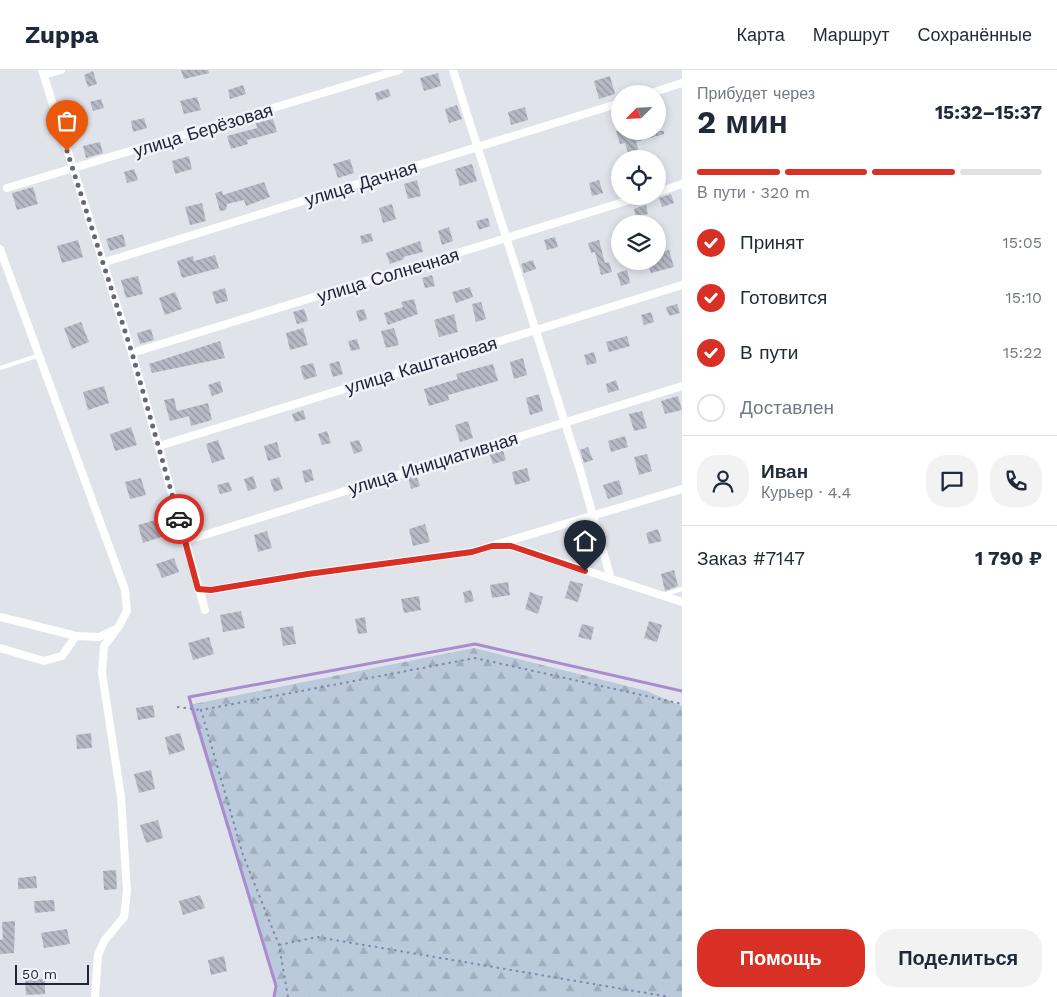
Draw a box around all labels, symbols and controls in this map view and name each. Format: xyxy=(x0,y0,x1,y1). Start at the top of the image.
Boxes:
text: Zuppa xyxy=(25,21,99,49)
text: Карта xyxy=(737,24,785,45)
text: Маршрут xyxy=(813,24,889,45)
text: Сохранённые xyxy=(917,24,1032,45)
text: Прибудет через xyxy=(697,84,815,103)
north arrow xyxy=(611,85,666,140)
map controls xyxy=(611,85,666,270)
street label: улица Берёзовая xyxy=(131,99,275,161)
pin xyxy=(46,100,88,151)
text: 15:32–15:37 xyxy=(935,101,1042,124)
text: 2 мин xyxy=(697,103,788,141)
icon: bag xyxy=(53,107,81,135)
button: locate xyxy=(611,150,666,205)
street label: улица Дачная xyxy=(302,156,420,210)
text: В пути · 320 m xyxy=(697,183,810,202)
button: layers xyxy=(611,215,666,270)
icon: check xyxy=(697,229,725,257)
text: Принят xyxy=(740,231,804,254)
text: 15:05 xyxy=(1002,233,1042,252)
street label: улица Солнечная xyxy=(315,243,461,307)
icon: check xyxy=(697,284,725,312)
text: Готовится xyxy=(740,286,827,309)
text: 15:10 xyxy=(1006,288,1042,307)
street label: улица Каштановая xyxy=(343,332,499,398)
icon: check xyxy=(697,339,725,367)
text: В пути xyxy=(740,341,798,364)
text: 15:22 xyxy=(1003,343,1042,362)
text: Доставлен xyxy=(740,396,834,419)
street label: улица Инициативная xyxy=(346,427,520,499)
button: person xyxy=(697,455,749,507)
button: chat xyxy=(926,455,978,507)
button: phone xyxy=(990,455,1042,507)
text: Иван xyxy=(761,460,808,483)
text: Курьер · 4.4 xyxy=(761,483,851,502)
courier xyxy=(154,494,204,544)
icon: car xyxy=(165,505,193,533)
pin xyxy=(564,520,606,571)
icon: home xyxy=(571,527,599,555)
text: Заказ #7147 xyxy=(697,547,805,570)
text: 1 790 ₽ xyxy=(975,547,1042,570)
button: Помощь xyxy=(697,929,865,987)
button: Поделиться xyxy=(875,929,1042,987)
scale bar xyxy=(15,962,89,985)
text: 50 m xyxy=(22,966,57,982)

